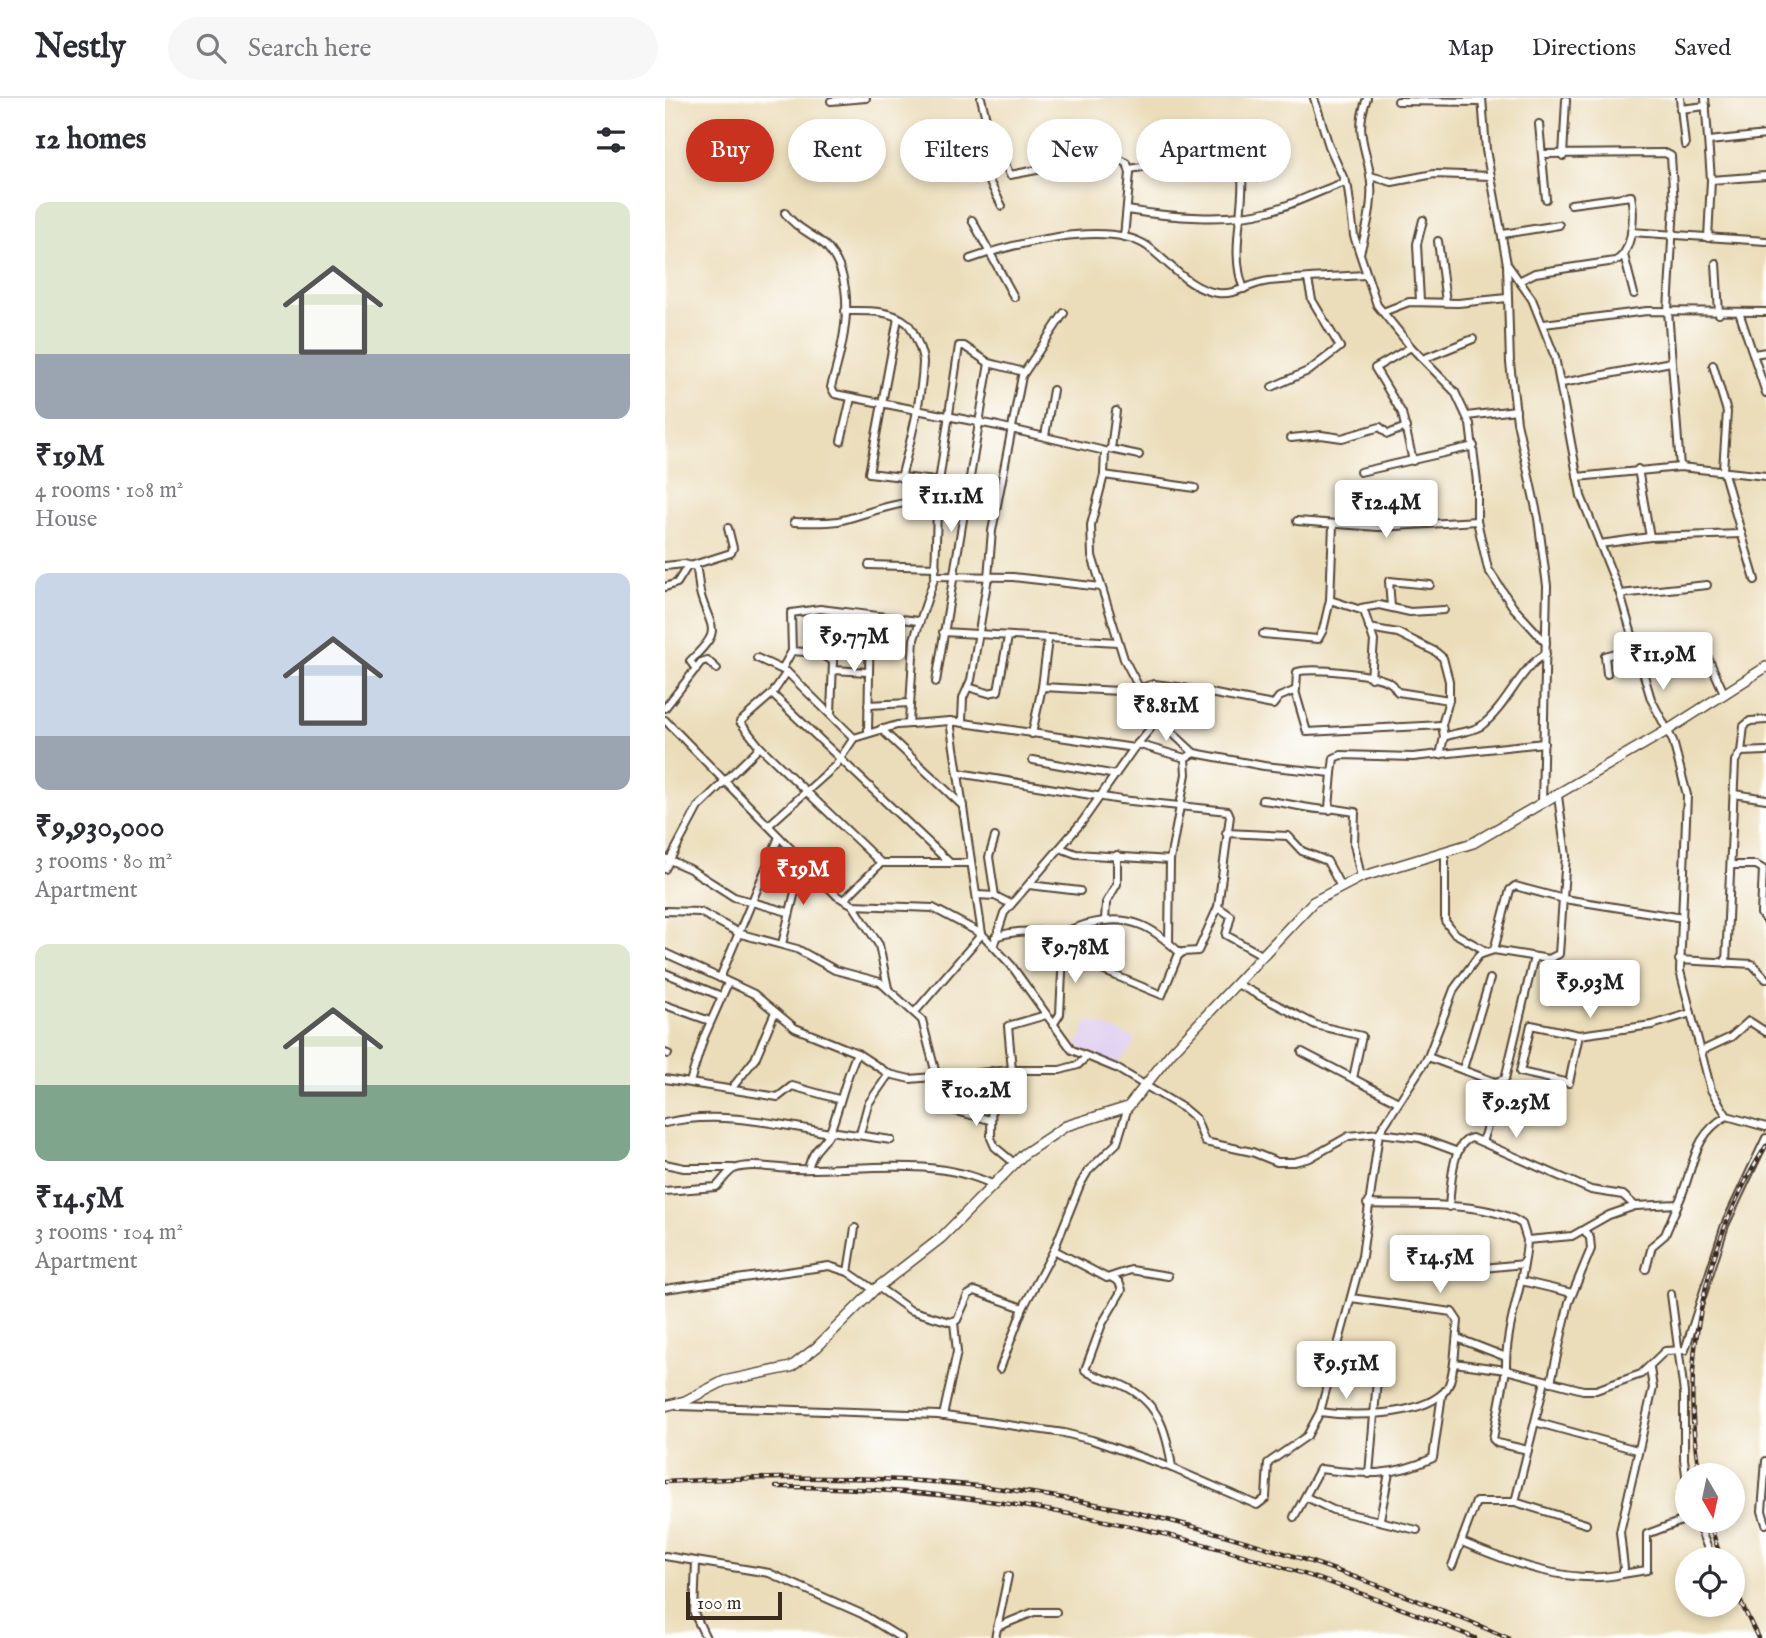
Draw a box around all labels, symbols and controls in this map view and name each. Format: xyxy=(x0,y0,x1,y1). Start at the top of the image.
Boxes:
search box xyxy=(168,17,658,80)
text: Nestly xyxy=(35,27,126,69)
icon: search xyxy=(192,29,230,67)
text: Search here xyxy=(248,32,372,65)
text: Map xyxy=(1448,33,1494,64)
text: Directions xyxy=(1532,33,1636,64)
text: Saved xyxy=(1674,33,1731,64)
chip: Buy xyxy=(686,119,774,182)
chip: Rent xyxy=(788,119,886,182)
chip: Filters xyxy=(900,119,1013,182)
chip: New xyxy=(1027,119,1122,182)
chip: Apartment xyxy=(1136,119,1291,182)
text: 12 homes xyxy=(35,121,146,159)
icon: filters xyxy=(592,121,630,159)
icon: home xyxy=(270,247,396,373)
text: ₹19M xyxy=(35,438,105,476)
pin: ₹11.1M xyxy=(894,474,1008,534)
text: 4 rooms · 108 m² xyxy=(35,476,183,505)
pin: ₹12.4M xyxy=(1329,480,1443,540)
text: ₹11.1M xyxy=(918,482,984,511)
text: ₹12.4M xyxy=(1351,488,1421,517)
text: House xyxy=(35,505,97,534)
pin: ₹9.77M xyxy=(797,614,911,674)
icon: home xyxy=(270,618,396,744)
text: ₹9.77M xyxy=(819,622,889,651)
pin: ₹11.9M xyxy=(1606,632,1720,692)
text: ₹11.9M xyxy=(1630,640,1696,669)
pin: ₹8.81M xyxy=(1109,684,1223,743)
text: ₹8.81M xyxy=(1133,691,1199,720)
text: ₹9,930,000 xyxy=(35,809,164,847)
text: 3 rooms · 80 m² xyxy=(35,847,172,876)
pin: ₹19M xyxy=(762,848,844,907)
text: ₹19M xyxy=(776,855,830,884)
text: Apartment xyxy=(35,876,138,905)
pin: ₹9.78M xyxy=(1018,926,1132,985)
text: ₹9.78M xyxy=(1041,933,1109,962)
pin: ₹9.93M xyxy=(1533,960,1647,1020)
text: ₹9.93M xyxy=(1556,968,1624,997)
icon: home xyxy=(270,989,396,1115)
pin: ₹10.2M xyxy=(919,1068,1033,1128)
text: ₹10.2M xyxy=(941,1076,1011,1105)
pin: ₹9.25M xyxy=(1459,1080,1573,1140)
text: ₹9.25M xyxy=(1482,1088,1550,1117)
text: ₹14.5M xyxy=(35,1180,124,1218)
text: 3 rooms · 104 m² xyxy=(35,1218,183,1247)
pin: ₹14.5M xyxy=(1383,1236,1497,1295)
text: ₹14.5M xyxy=(1406,1243,1474,1272)
text: Apartment xyxy=(35,1247,138,1276)
pin: ₹9.51M xyxy=(1289,1342,1403,1401)
text: ₹9.51M xyxy=(1313,1349,1379,1378)
north arrow xyxy=(1675,1463,1745,1533)
map controls xyxy=(1675,1463,1745,1617)
button: locate xyxy=(1675,1547,1745,1617)
scale bar xyxy=(686,1589,782,1621)
text: 100 m xyxy=(697,1592,741,1616)

